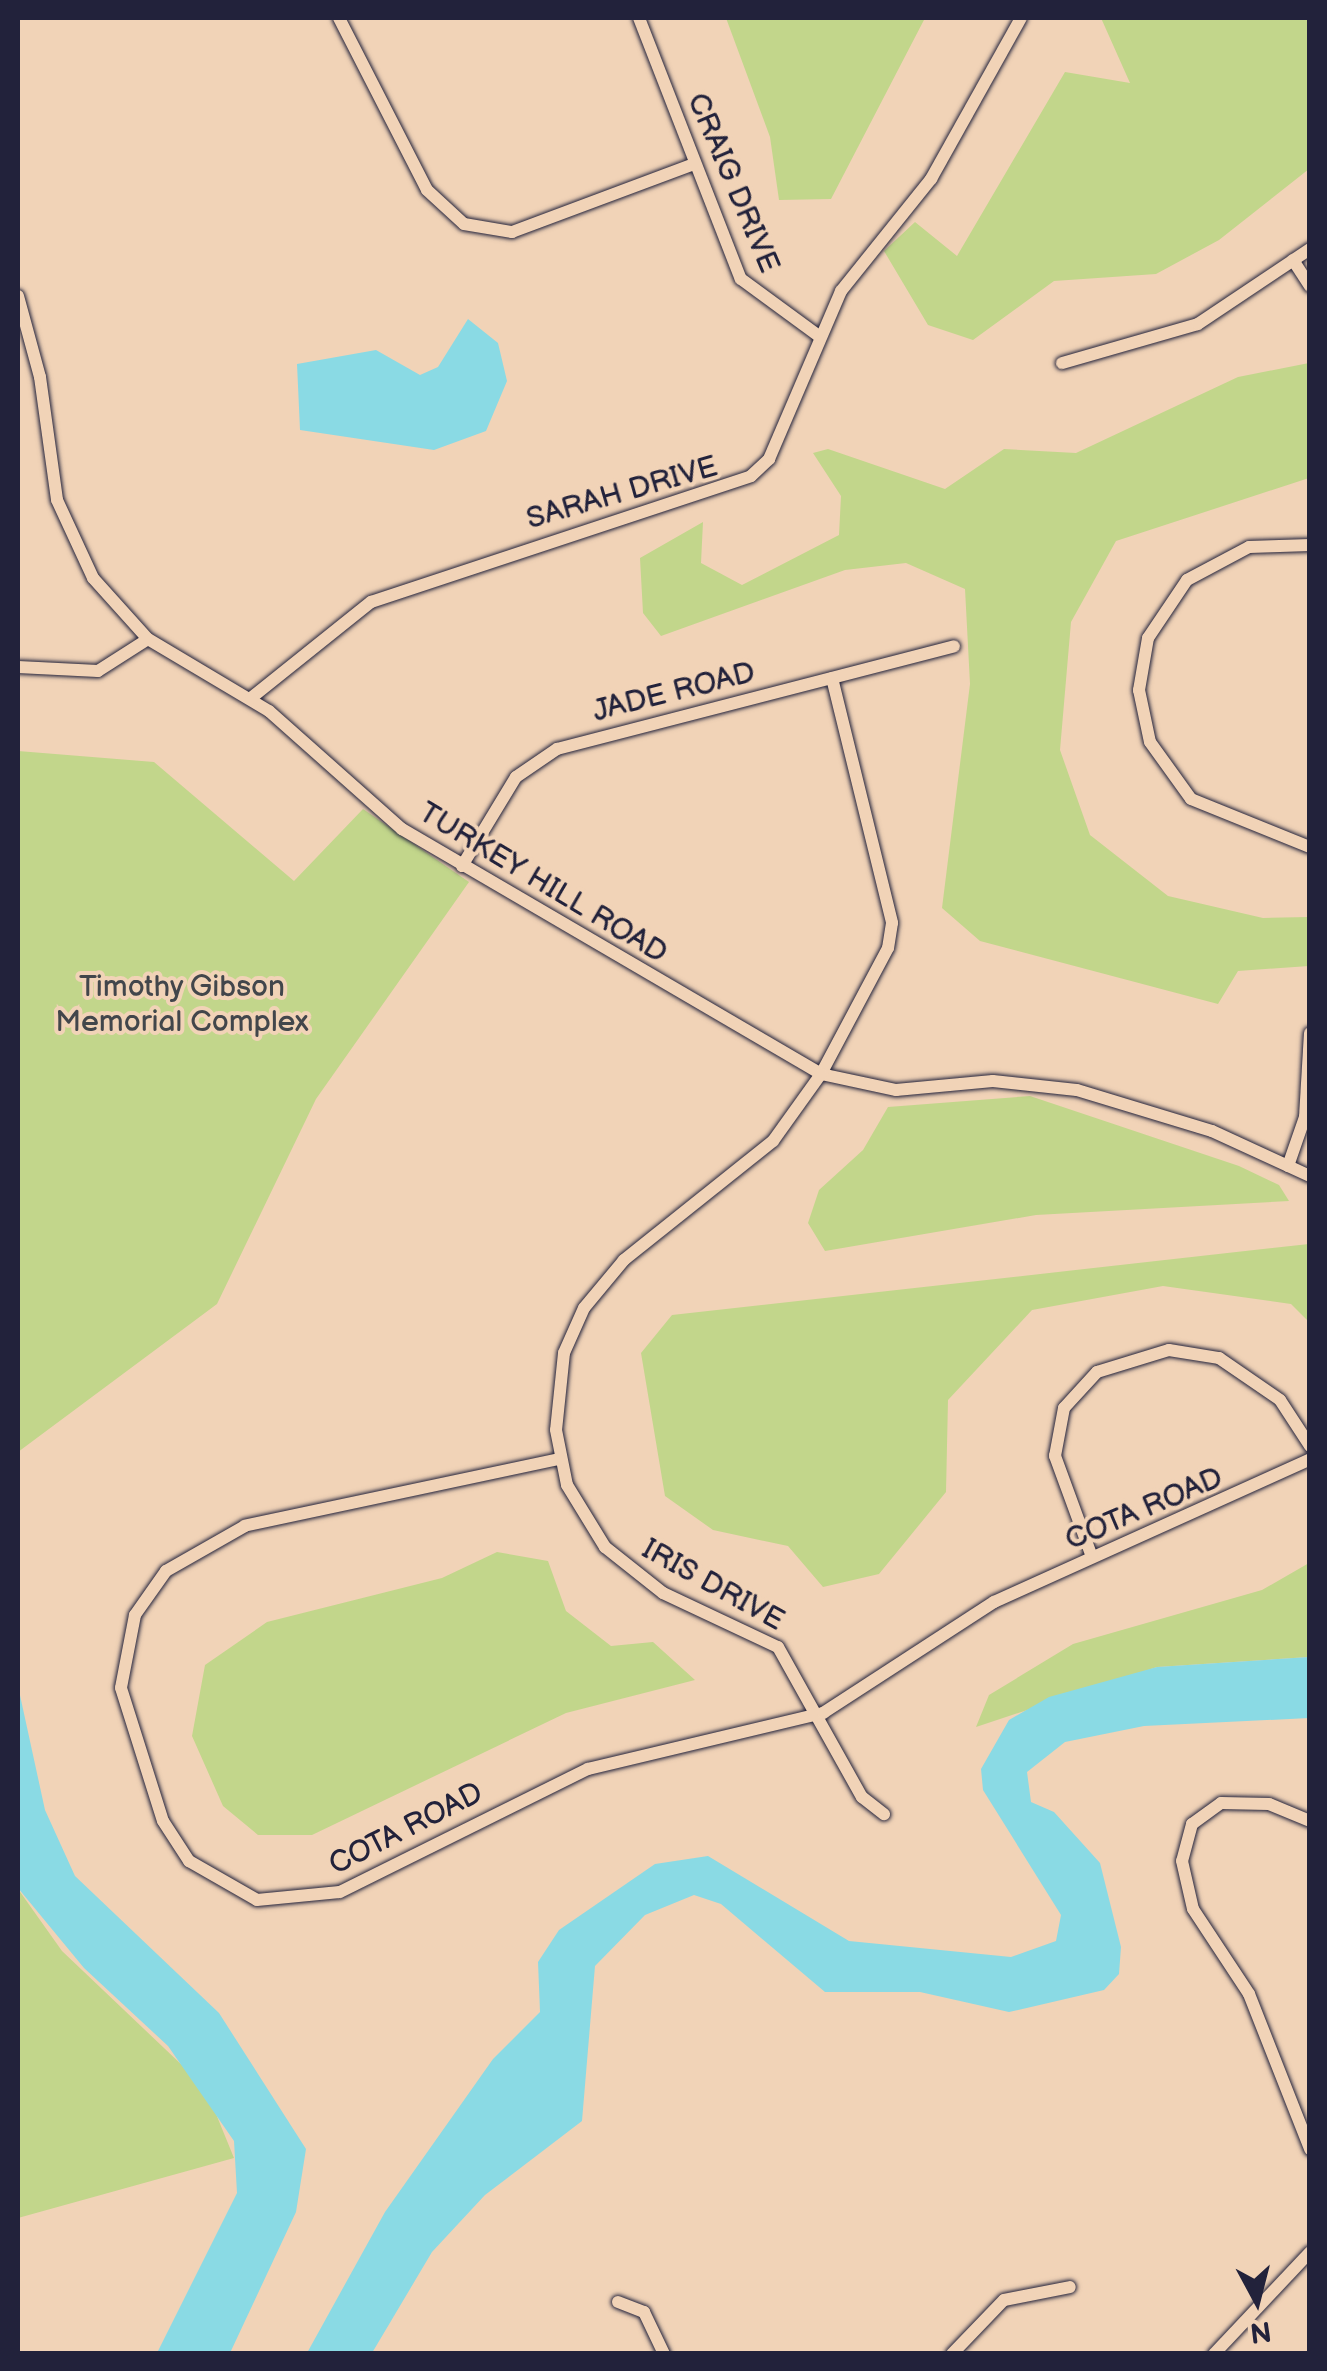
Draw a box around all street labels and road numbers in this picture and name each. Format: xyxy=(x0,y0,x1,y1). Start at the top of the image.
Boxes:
street label: CRAIG DRIVE xyxy=(679,88,787,278)
street label: SARAH DRIVE xyxy=(522,449,722,537)
street label: JADE ROAD xyxy=(589,654,759,730)
street label: TURKEY HILL ROAD xyxy=(412,795,674,971)
street label: COTA ROAD xyxy=(1060,1460,1228,1558)
street label: IRIS DRIVE xyxy=(636,1531,790,1639)
street label: COTA ROAD xyxy=(323,1775,489,1883)

